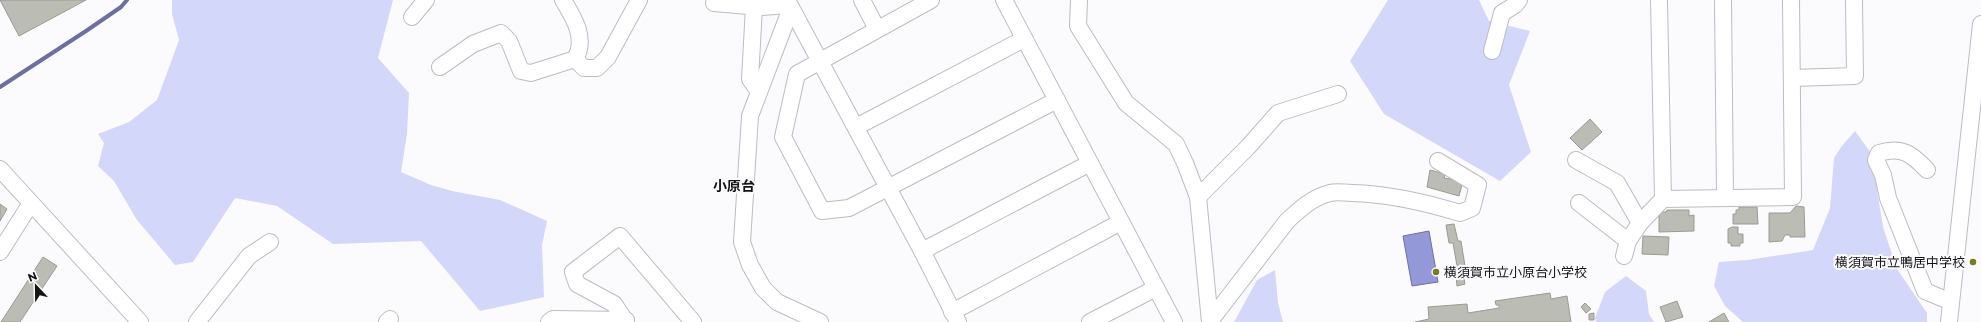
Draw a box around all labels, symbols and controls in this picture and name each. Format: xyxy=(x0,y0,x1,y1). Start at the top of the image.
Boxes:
district label: 小原台 xyxy=(713,177,755,195)
place label: 横須賀市立鴨居中学校 xyxy=(1835,254,1965,270)
marker: 横須賀市立鴨居中学校 xyxy=(1968,257,1978,267)
place label: 横須賀市立小原台小学校 xyxy=(1444,264,1587,280)
north arrow xyxy=(16,266,56,306)
marker: 横須賀市立小原台小学校 xyxy=(1431,267,1441,277)
text: N xyxy=(26,269,39,285)

